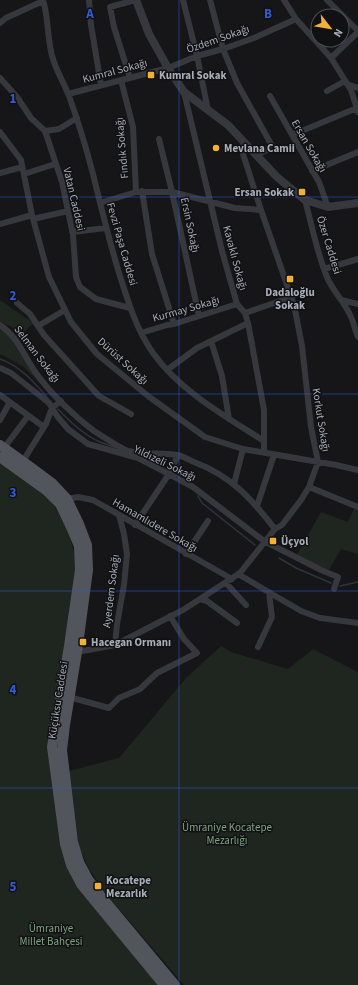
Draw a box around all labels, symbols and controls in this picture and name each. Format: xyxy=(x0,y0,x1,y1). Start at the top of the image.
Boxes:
text: A xyxy=(85,5,94,23)
text: B xyxy=(264,5,272,23)
north arrow xyxy=(310,8,350,48)
street label: Özdem Sokağı xyxy=(185,21,251,57)
text: N xyxy=(330,26,346,40)
street label: Kumral Sokağı xyxy=(81,55,149,87)
place label: Kumral Sokak xyxy=(159,68,226,83)
marker: Kumral Sokak xyxy=(146,70,156,80)
text: 1 xyxy=(10,90,17,108)
street label: Fındık Sokağı xyxy=(112,117,132,179)
street label: Ersan Sokağı xyxy=(288,117,330,175)
place label: Mevlana Camii xyxy=(224,141,295,156)
marker: Mevlana Camii xyxy=(211,143,221,153)
street label: Vatan Caddesi xyxy=(59,166,89,232)
place label: Ersan Sokak xyxy=(235,185,294,200)
marker: Ersan Sokak xyxy=(297,187,307,197)
street label: Ersin Sokağı xyxy=(177,196,203,254)
street label: Fevzi Paşa Caddesi xyxy=(103,201,141,287)
street label: Özer Caddesi xyxy=(313,214,345,276)
street label: Kavaklı Sokağı xyxy=(219,224,251,292)
marker: Dadaloğlu Sokak xyxy=(285,274,295,284)
place label: Dadaloğlu Sokak xyxy=(265,285,315,313)
text: 2 xyxy=(10,287,17,305)
street label: Kurmay Sokağı xyxy=(151,292,221,326)
street label: Selman Sokağı xyxy=(11,322,63,386)
street label: Dürüst Sokağı xyxy=(94,334,152,388)
street label: Korkut Sokağı xyxy=(309,387,333,453)
street label: Yıldızeli Sokağı xyxy=(130,441,199,485)
text: 3 xyxy=(10,484,17,502)
street label: Hamamlıdere Sokağı xyxy=(110,495,200,555)
place label: Üçyol xyxy=(281,534,309,549)
marker: Üçyol xyxy=(268,536,278,546)
street label: Ayerdem Sokağı xyxy=(99,553,123,629)
place label: Hacegan Ormanı xyxy=(91,635,171,650)
marker: Hacegan Ormanı xyxy=(78,637,88,647)
street label: Küçüksu Caddesi xyxy=(44,660,72,740)
text: 4 xyxy=(10,681,17,699)
park label: Ümraniye Kocatepe Mezarlığı xyxy=(182,820,272,848)
place label: Kocatepe Mezarlık xyxy=(106,873,151,901)
text: 5 xyxy=(10,878,17,896)
marker: Kocatepe Mezarlık xyxy=(93,881,103,891)
park label: Ümraniye Millet Bahçesi xyxy=(19,921,83,949)

